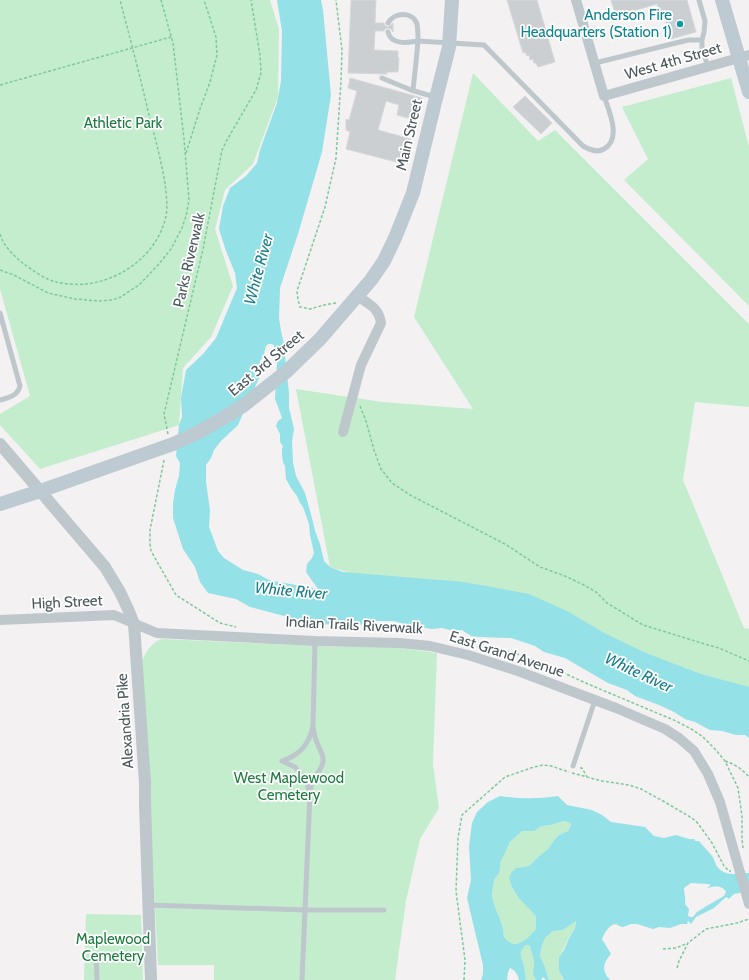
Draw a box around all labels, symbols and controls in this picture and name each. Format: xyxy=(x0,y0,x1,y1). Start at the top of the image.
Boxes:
place label: Anderson Fire Headquarters (Station 1) xyxy=(520,6,672,41)
marker: Anderson Fire Headquarters (Station 1) xyxy=(675,19,685,29)
street label: West 4th Street xyxy=(623,39,723,83)
street label: Main Street xyxy=(392,98,426,172)
park label: Athletic Park xyxy=(84,114,163,132)
street label: Parks Riverwalk xyxy=(169,211,209,309)
water label: White River xyxy=(240,231,277,307)
street label: East 3rd Street xyxy=(225,326,307,400)
water label: White River xyxy=(254,578,329,603)
street label: High Street xyxy=(31,591,103,613)
street label: Indian Trails Riverwalk xyxy=(285,612,423,638)
street label: East Grand Avenue xyxy=(447,627,567,681)
water label: White River xyxy=(602,648,677,697)
street label: Alexandria Pike xyxy=(113,672,137,769)
park label: West Maplewood Cemetery xyxy=(234,769,344,804)
park label: Maplewood Cemetery xyxy=(76,930,150,965)

